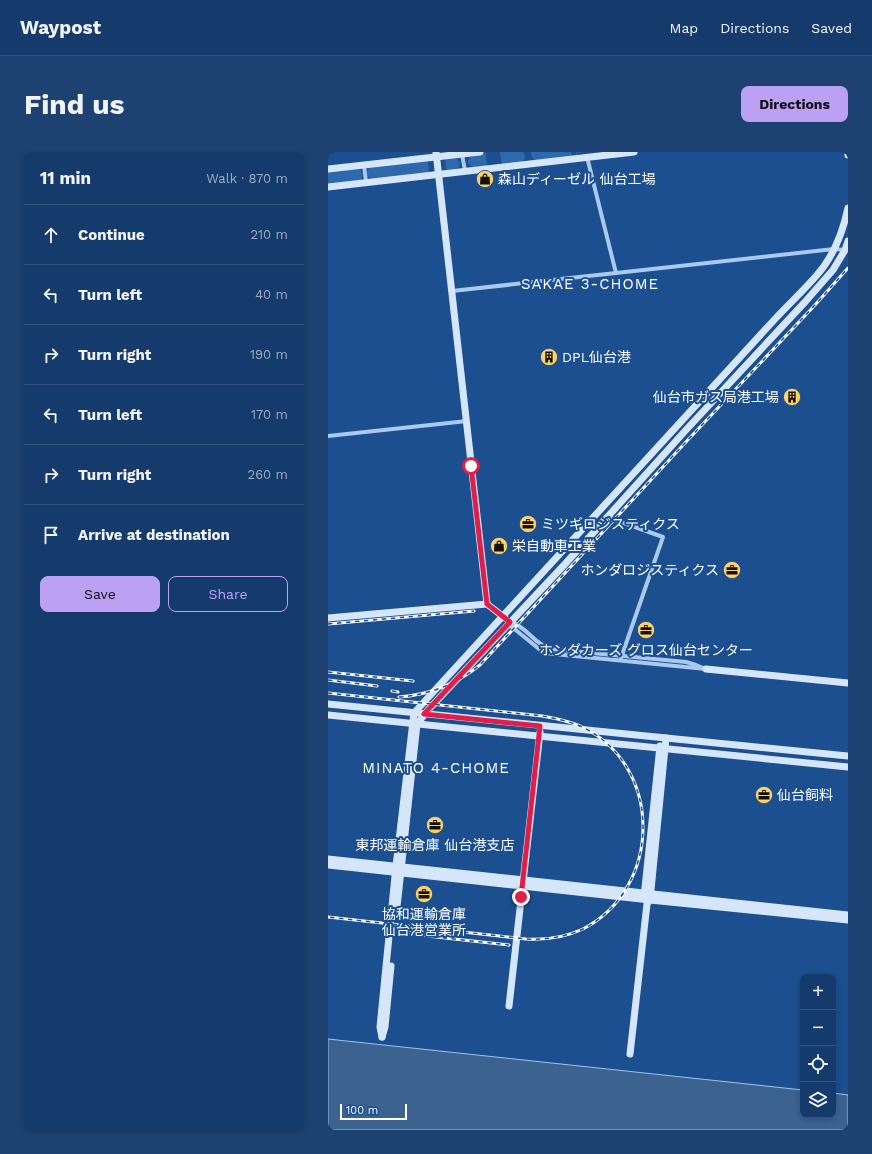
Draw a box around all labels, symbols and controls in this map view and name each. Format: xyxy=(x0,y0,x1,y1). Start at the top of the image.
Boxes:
text: Waypost xyxy=(20,16,101,39)
text: Map xyxy=(670,20,698,36)
text: Directions xyxy=(720,20,789,36)
text: Saved xyxy=(811,20,852,36)
button: Directions xyxy=(741,86,848,122)
text: Find us xyxy=(24,88,124,121)
text: 11 min xyxy=(40,168,91,188)
shop icon: 森山ディーゼル 仙台工場 xyxy=(475,169,495,189)
text: Walk · 870 m xyxy=(206,171,288,186)
place label: 森山ディーゼル 仙台工場 xyxy=(498,171,656,187)
icon: ahead xyxy=(40,224,62,246)
text: Continue xyxy=(78,226,145,244)
text: 210 m xyxy=(250,227,288,242)
district label: SAKAE 3-CHOME xyxy=(521,275,659,293)
icon: left xyxy=(40,284,62,306)
text: Turn left xyxy=(78,286,142,304)
text: 40 m xyxy=(255,287,288,302)
icon: right xyxy=(40,344,62,366)
text: Turn right xyxy=(78,346,151,364)
text: 190 m xyxy=(250,347,288,362)
building icon: DPL仙台港 xyxy=(539,347,559,367)
place label: DPL仙台港 xyxy=(562,349,631,365)
building icon: 仙台市ガス局港工場 xyxy=(782,387,802,407)
place label: 仙台市ガス局港工場 xyxy=(653,389,779,405)
icon: left xyxy=(40,404,62,426)
text: Turn left xyxy=(78,406,142,424)
text: 170 m xyxy=(251,407,288,422)
route start xyxy=(462,457,480,475)
icon: right xyxy=(40,464,62,486)
text: Turn right xyxy=(78,466,151,484)
text: 260 m xyxy=(248,467,288,482)
office icon: ミツギロジスティクス xyxy=(518,514,538,534)
place label: ミツギロジスティクス xyxy=(541,516,680,532)
icon: arrive xyxy=(40,524,62,546)
text: Arrive at destination xyxy=(78,526,230,544)
shop icon: 栄自動車工業 xyxy=(489,536,509,556)
place label: 栄自動車工業 xyxy=(512,538,596,554)
office icon: ホンダロジスティクス xyxy=(722,560,742,580)
place label: ホンダロジスティクス xyxy=(580,562,719,578)
button: Save xyxy=(40,576,160,612)
button: Share xyxy=(168,576,288,612)
office icon: ホンダカーズ グロス仙台センター xyxy=(636,620,656,640)
place label: ホンダカーズ グロス仙台センター xyxy=(539,642,753,658)
district label: MINATO 4-CHOME xyxy=(362,759,510,777)
office icon: 仙台飼料 xyxy=(754,785,774,805)
place label: 仙台飼料 xyxy=(777,787,833,803)
office icon: 東邦運輸倉庫 仙台港支店 xyxy=(425,815,445,835)
place label: 東邦運輸倉庫 仙台港支店 xyxy=(356,837,514,853)
office icon: 協和運輸倉庫 仙台港営業所 xyxy=(414,884,434,904)
route end xyxy=(512,888,530,906)
place label: 協和運輸倉庫 仙台港営業所 xyxy=(382,906,466,938)
map controls xyxy=(800,974,836,1118)
button: + xyxy=(800,974,836,1010)
button: − xyxy=(800,1010,836,1046)
button: locate xyxy=(800,1046,836,1082)
button: layers xyxy=(800,1082,836,1118)
scale bar xyxy=(340,1102,407,1121)
text: 100 m xyxy=(346,1104,378,1117)

